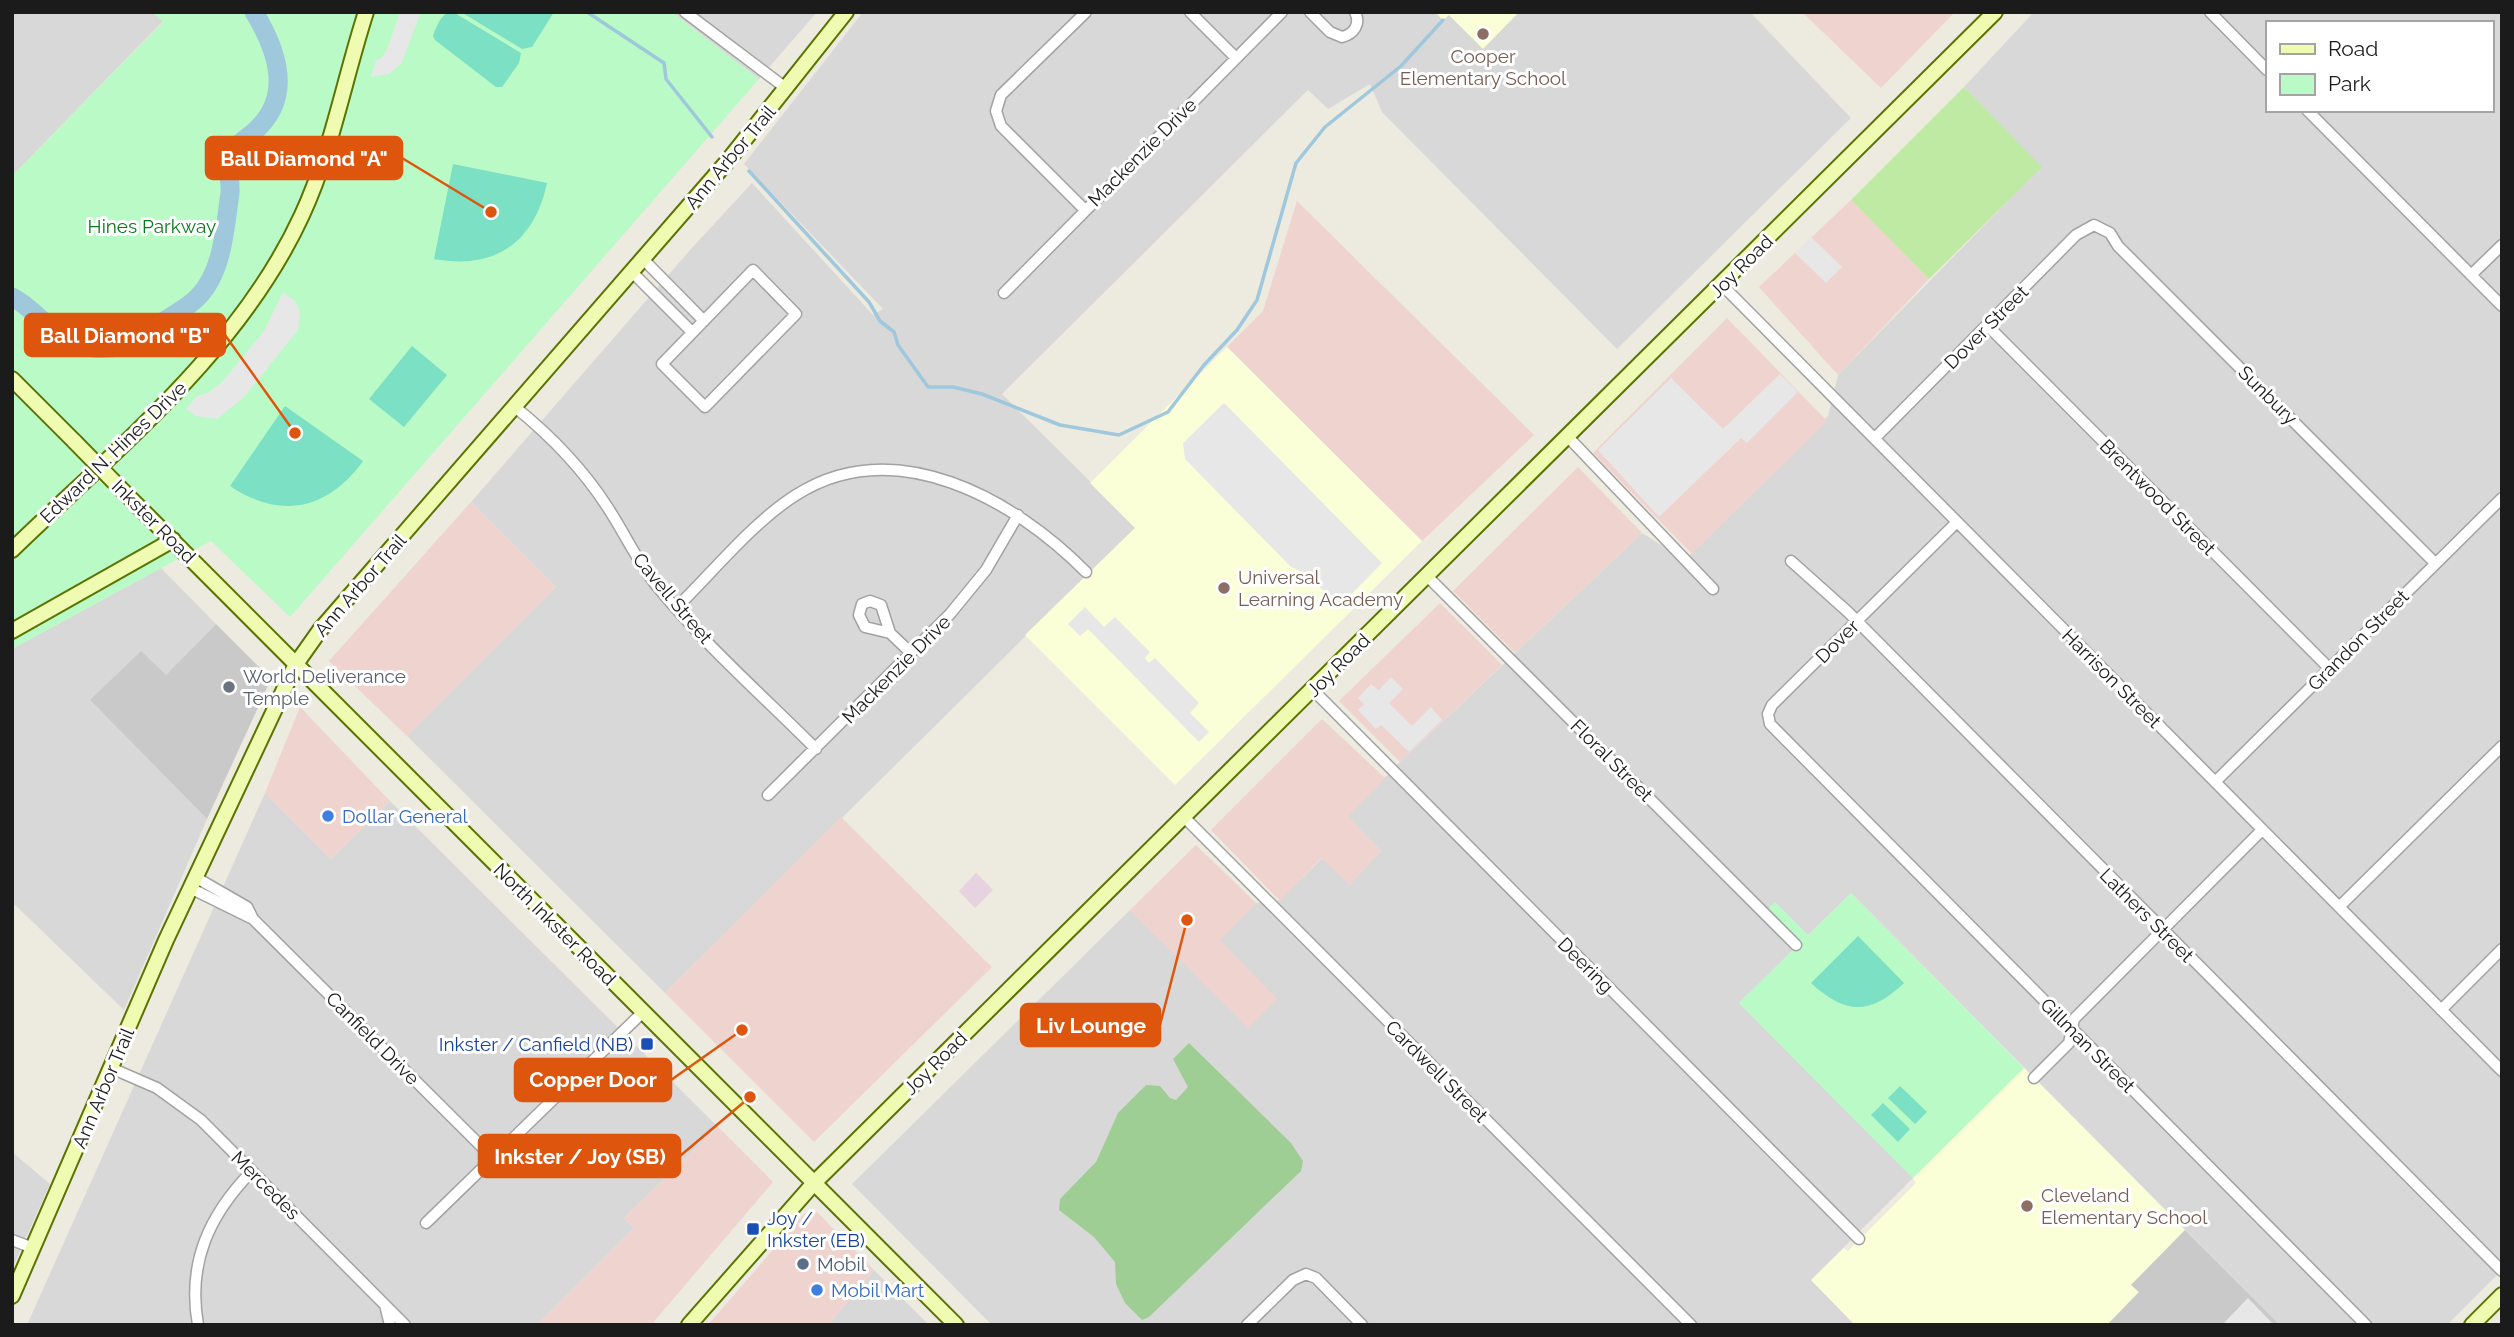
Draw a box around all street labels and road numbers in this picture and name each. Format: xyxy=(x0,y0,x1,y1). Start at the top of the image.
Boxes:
street label: Mackenzie Drive xyxy=(1083,93,1201,211)
street label: Ann Arbor Trail xyxy=(680,100,780,213)
street label: Joy Road xyxy=(1705,230,1777,302)
street label: Dover Street xyxy=(1940,280,2033,373)
street label: Sunbury xyxy=(2234,361,2302,429)
street label: Edward N. Hines Drive xyxy=(35,376,191,528)
street label: Brentwood Street xyxy=(2096,435,2221,560)
street label: Inkster Road xyxy=(108,475,200,567)
street label: Ann Arbor Trail xyxy=(310,529,411,641)
street label: Cavell Street xyxy=(629,548,718,648)
street label: Grandon Street xyxy=(2303,585,2413,695)
street label: Mackenzie Drive xyxy=(837,610,955,728)
street label: Dover xyxy=(1811,615,1863,667)
street label: Harrison Street xyxy=(2058,624,2166,732)
street label: Joy Road xyxy=(1302,629,1374,701)
street label: Floral Street xyxy=(1566,714,1658,806)
street label: North Inkster Road xyxy=(489,858,621,990)
street label: Lathers Street xyxy=(2096,864,2199,967)
street label: Deering xyxy=(1554,933,1618,997)
street label: Canfield Drive xyxy=(322,987,424,1089)
street label: Gillman Street xyxy=(2036,993,2140,1097)
street label: Cardwell Street xyxy=(1381,1015,1493,1127)
street label: Ann Arbor Trail xyxy=(68,1024,139,1151)
street label: Joy Road xyxy=(899,1027,971,1099)
street label: Mercedes xyxy=(227,1146,305,1224)

